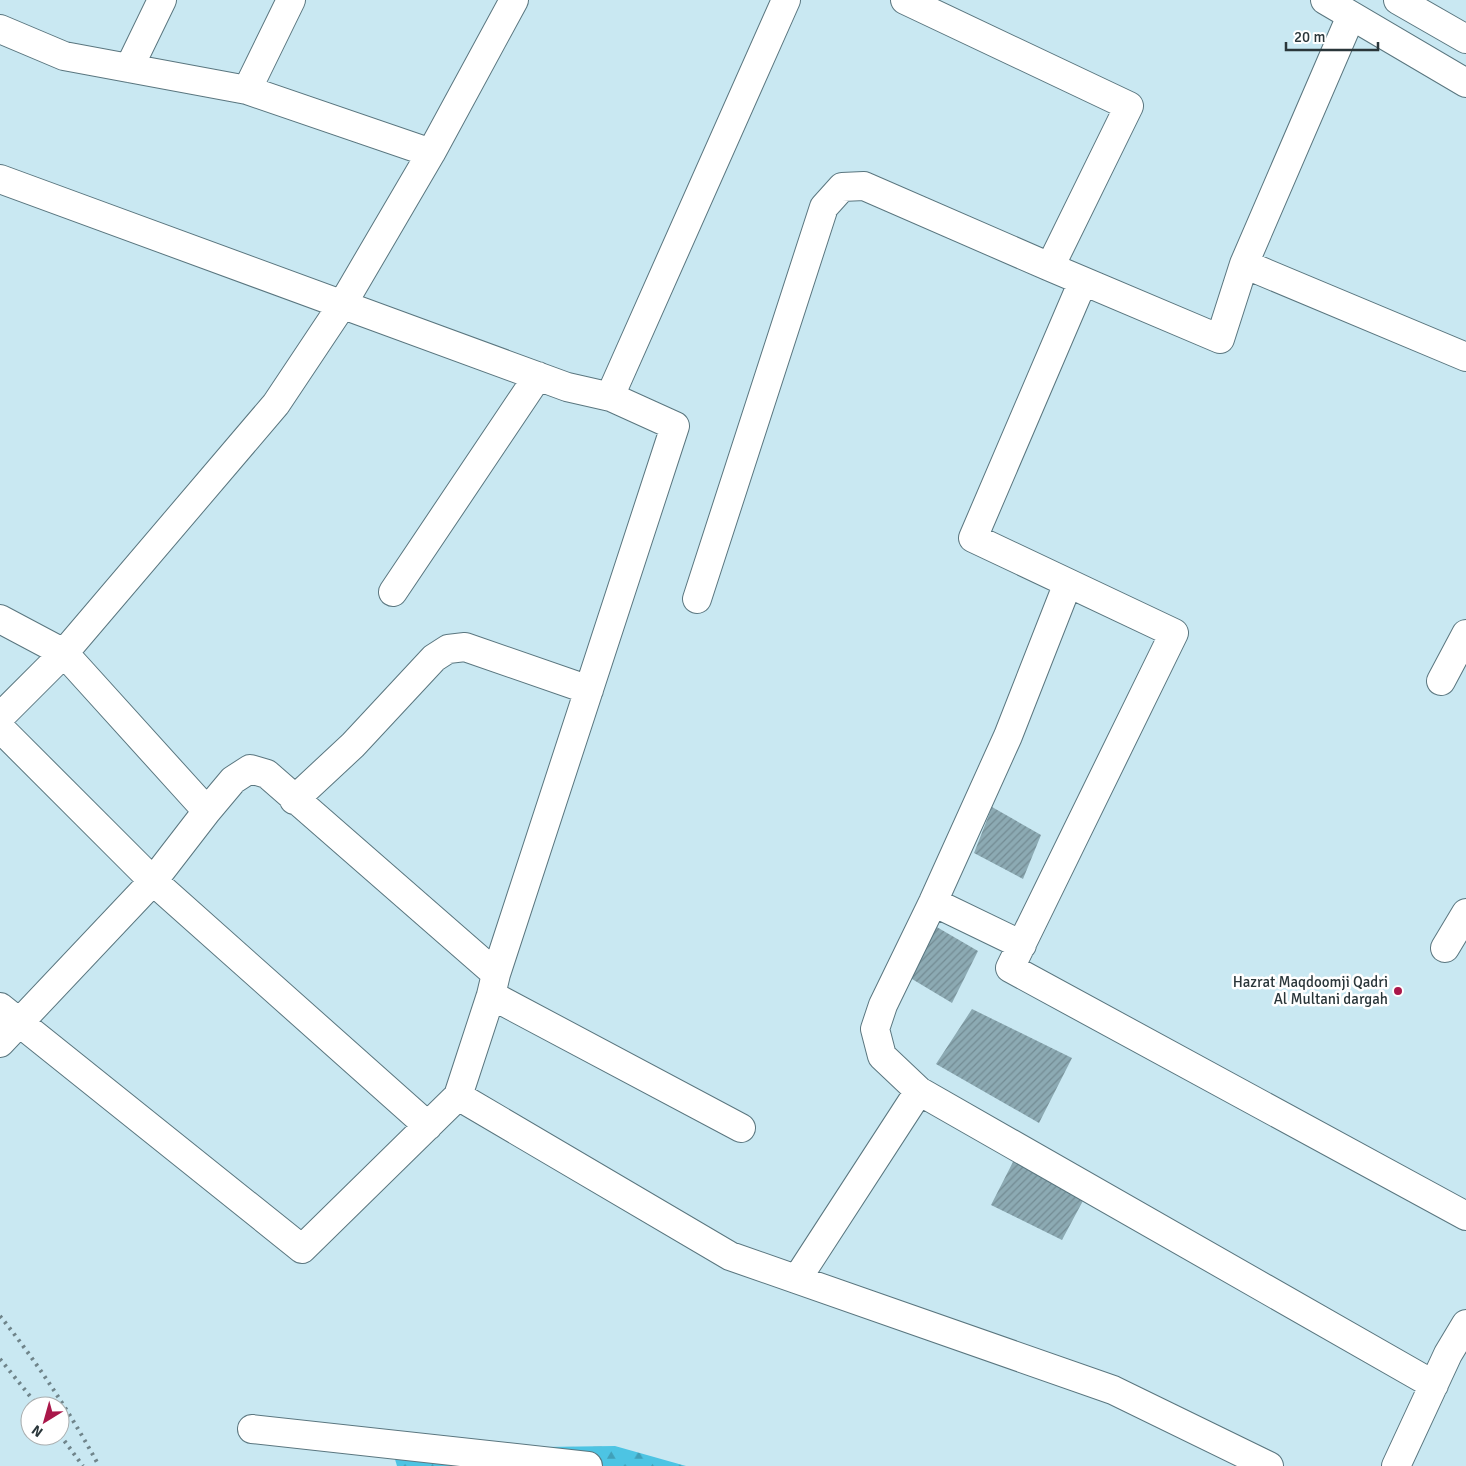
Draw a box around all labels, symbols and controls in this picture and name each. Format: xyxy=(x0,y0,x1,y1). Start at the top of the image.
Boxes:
scale bar xyxy=(1286,20,1378,52)
text: 20 m xyxy=(1294,28,1325,46)
place label: Hazrat Maqdoomji Qadri Al Multani dargah xyxy=(1233,973,1388,1008)
marker: Hazrat Maqdoomji Qadri Al Multani dargah xyxy=(1392,985,1404,997)
north arrow xyxy=(20,1396,70,1446)
text: N xyxy=(28,1421,46,1441)

